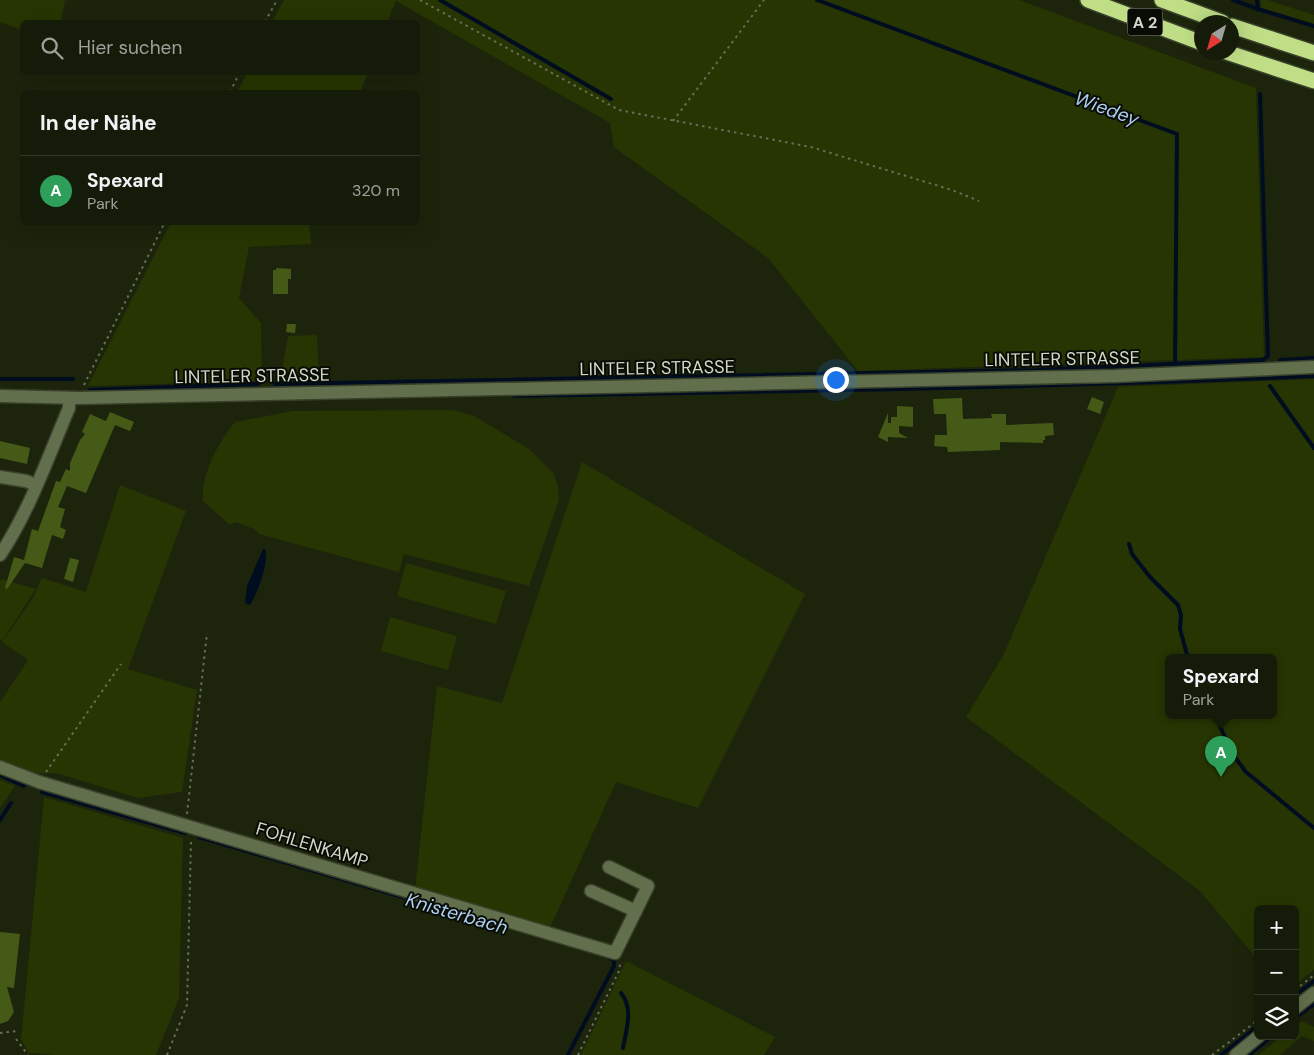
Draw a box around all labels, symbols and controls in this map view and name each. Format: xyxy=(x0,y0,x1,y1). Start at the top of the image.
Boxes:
road number: A 2 xyxy=(1128,8,1162,36)
north arrow xyxy=(1194,15,1239,60)
search box xyxy=(20,20,420,75)
icon: search xyxy=(38,34,66,62)
text: Hier suchen xyxy=(78,35,182,60)
water label: Wiedey xyxy=(1071,85,1144,132)
text: In der Nähe xyxy=(40,109,157,137)
text: Spexard xyxy=(87,168,164,193)
text: A xyxy=(50,180,62,201)
text: 320 m xyxy=(352,180,400,201)
text: Park xyxy=(87,193,119,214)
street label: LINTELER STRASSE xyxy=(984,346,1140,372)
street label: LINTELER STRASSE xyxy=(579,355,735,381)
street label: LINTELER STRASSE xyxy=(174,363,330,389)
your location xyxy=(823,367,849,393)
popup xyxy=(1165,654,1277,719)
text: Spexard xyxy=(1183,664,1259,689)
text: Park xyxy=(1183,689,1214,710)
pin: A xyxy=(1205,736,1237,777)
street label: FOHLENKAMP xyxy=(253,817,371,873)
water label: Knisterbach xyxy=(403,887,511,940)
map controls xyxy=(1254,905,1299,1040)
button: + xyxy=(1254,905,1299,950)
button: − xyxy=(1254,950,1299,995)
button: layers xyxy=(1254,995,1299,1040)

